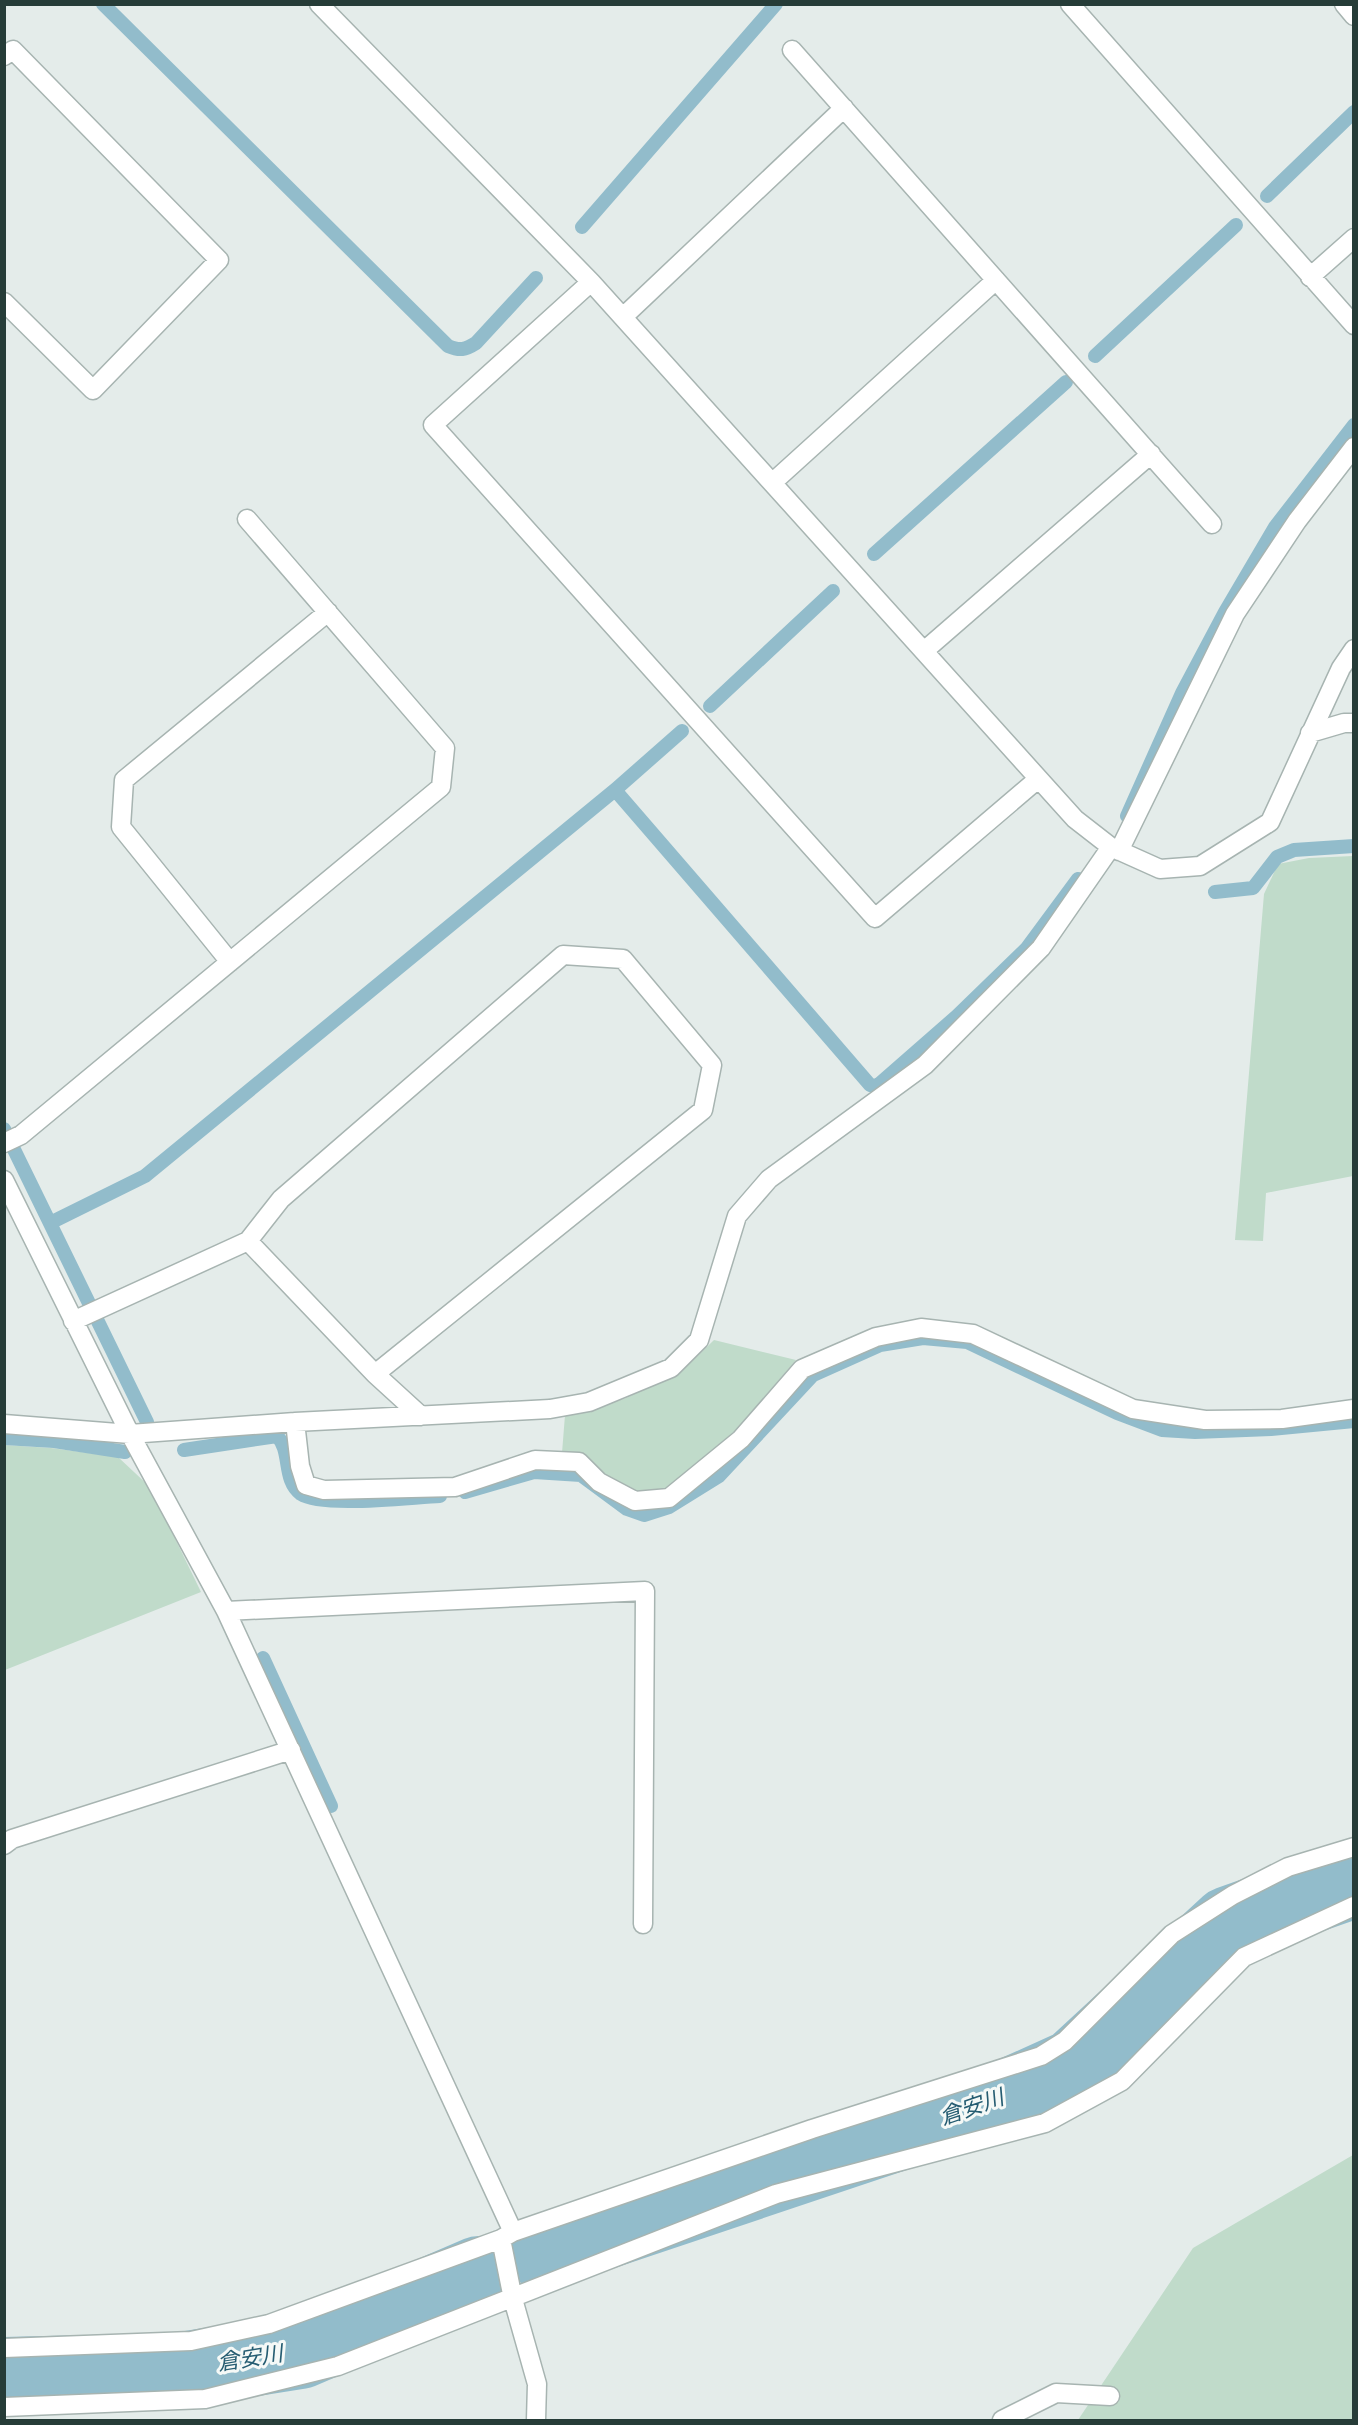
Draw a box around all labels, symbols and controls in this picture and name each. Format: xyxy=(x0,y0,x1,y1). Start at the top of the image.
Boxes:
water label: 倉安川 xyxy=(936,2084,1009,2132)
water label: 倉安川 xyxy=(215,2340,287,2377)

